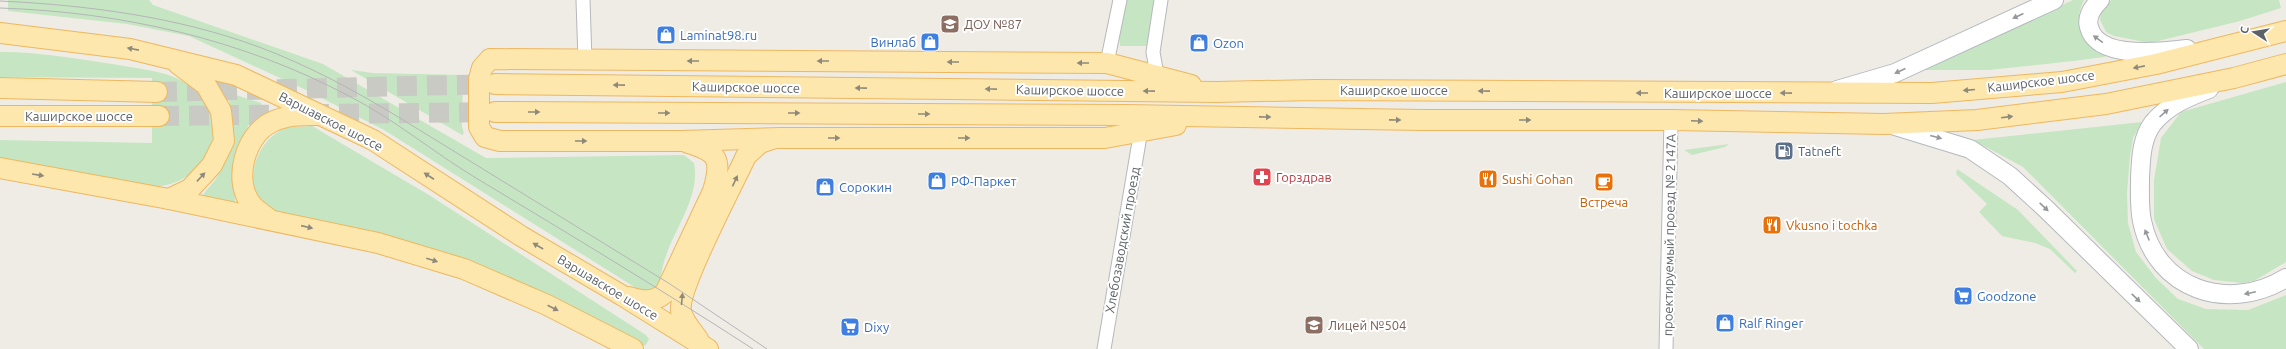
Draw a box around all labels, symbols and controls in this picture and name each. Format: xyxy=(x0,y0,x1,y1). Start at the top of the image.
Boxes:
north arrow xyxy=(2234,12,2274,52)
school or university icon: ДОУ №87 xyxy=(939,13,961,35)
one-way arrow xyxy=(2013,13,2024,19)
place label: ДОУ №87 xyxy=(964,17,1022,31)
shop icon: Laminat98.ru xyxy=(655,24,677,46)
text: С xyxy=(2238,25,2251,35)
place label: Laminat98.ru xyxy=(680,28,757,42)
shop icon: Винлаб xyxy=(919,31,941,53)
shop icon: Ozon xyxy=(1188,32,1210,54)
place label: Винлаб xyxy=(871,35,916,49)
one-way arrow xyxy=(2092,35,2103,43)
place label: Ozon xyxy=(1213,36,1244,50)
one-way arrow xyxy=(127,46,139,52)
one-way arrow xyxy=(686,58,699,64)
one-way arrow xyxy=(816,58,829,64)
one-way arrow xyxy=(946,59,959,65)
one-way arrow xyxy=(1076,60,1089,66)
one-way arrow xyxy=(2133,64,2145,70)
one-way arrow xyxy=(1894,67,1906,74)
street label: Каширское шоссе xyxy=(1987,67,2095,95)
street label: Каширское шоссе xyxy=(692,79,800,95)
one-way arrow xyxy=(612,82,625,88)
street label: Каширское шоссе xyxy=(1016,82,1124,98)
street label: Каширское шоссе xyxy=(1340,83,1448,97)
one-way arrow xyxy=(854,85,867,91)
one-way arrow xyxy=(984,86,997,92)
street label: Каширское шоссе xyxy=(1664,86,1772,100)
one-way arrow xyxy=(1963,86,1975,93)
one-way arrow xyxy=(1142,88,1155,94)
one-way arrow xyxy=(1477,88,1490,94)
street label: Варшавское шоссе xyxy=(277,89,385,153)
one-way arrow xyxy=(1636,89,1648,96)
one-way arrow xyxy=(1779,90,1792,96)
street label: Каширское шоссе xyxy=(25,109,133,123)
one-way arrow xyxy=(528,109,541,115)
one-way arrow xyxy=(2158,109,2169,118)
one-way arrow xyxy=(658,110,671,116)
one-way arrow xyxy=(788,110,801,116)
one-way arrow xyxy=(918,111,931,117)
one-way arrow xyxy=(2001,113,2013,120)
one-way arrow xyxy=(1259,114,1271,121)
one-way arrow xyxy=(1389,117,1402,123)
one-way arrow xyxy=(1519,117,1532,123)
one-way arrow xyxy=(1691,118,1704,124)
street label: проектируемый проезд № 2147А xyxy=(1660,133,1678,336)
one-way arrow xyxy=(828,135,841,141)
one-way arrow xyxy=(958,135,971,141)
one-way arrow xyxy=(1929,135,1942,141)
one-way arrow xyxy=(575,138,588,144)
fuel station icon: Tatneft xyxy=(1773,140,1795,162)
place label: Tatneft xyxy=(1798,144,1841,158)
street label: Хлебозаводский проезд xyxy=(1102,165,1142,314)
pharmacy icon: Горздрав xyxy=(1251,166,1273,188)
restaurant icon: Sushi Gohan xyxy=(1477,168,1499,190)
shop icon: РФ-Паркет xyxy=(926,170,948,192)
place label: Горздрав xyxy=(1276,170,1332,184)
cafe icon: Встреча xyxy=(1593,171,1615,193)
one-way arrow xyxy=(32,172,45,178)
one-way arrow xyxy=(196,172,205,182)
one-way arrow xyxy=(424,172,434,180)
place label: Sushi Gohan xyxy=(1502,172,1573,186)
place label: РФ-Паркет xyxy=(951,174,1017,188)
one-way arrow xyxy=(732,175,738,187)
shop icon: Сорокин xyxy=(814,176,836,198)
place label: Сорокин xyxy=(839,180,892,194)
place label: Встреча xyxy=(1580,195,1628,209)
one-way arrow xyxy=(2039,202,2049,211)
restaurant icon: Vkusno i tochka xyxy=(1761,214,1783,236)
place label: Vkusno i tochka xyxy=(1786,218,1877,232)
one-way arrow xyxy=(300,225,313,231)
one-way arrow xyxy=(2144,229,2150,241)
one-way arrow xyxy=(532,242,544,249)
street label: Варшавское шоссе xyxy=(555,251,661,323)
one-way arrow xyxy=(427,257,439,263)
supermarket icon: Goodzone xyxy=(1952,285,1974,307)
place label: Goodzone xyxy=(1977,289,2037,303)
one-way arrow xyxy=(2244,290,2257,296)
one-way arrow xyxy=(679,293,686,305)
one-way arrow xyxy=(2131,293,2141,303)
one-way arrow xyxy=(547,305,559,311)
shop icon: Ralf Ringer xyxy=(1714,312,1736,334)
school or university icon: Лицей №504 xyxy=(1303,314,1325,336)
supermarket icon: Dixy xyxy=(839,316,861,338)
place label: Ralf Ringer xyxy=(1739,316,1803,330)
place label: Лицей №504 xyxy=(1328,318,1406,332)
place label: Dixy xyxy=(864,320,889,334)

